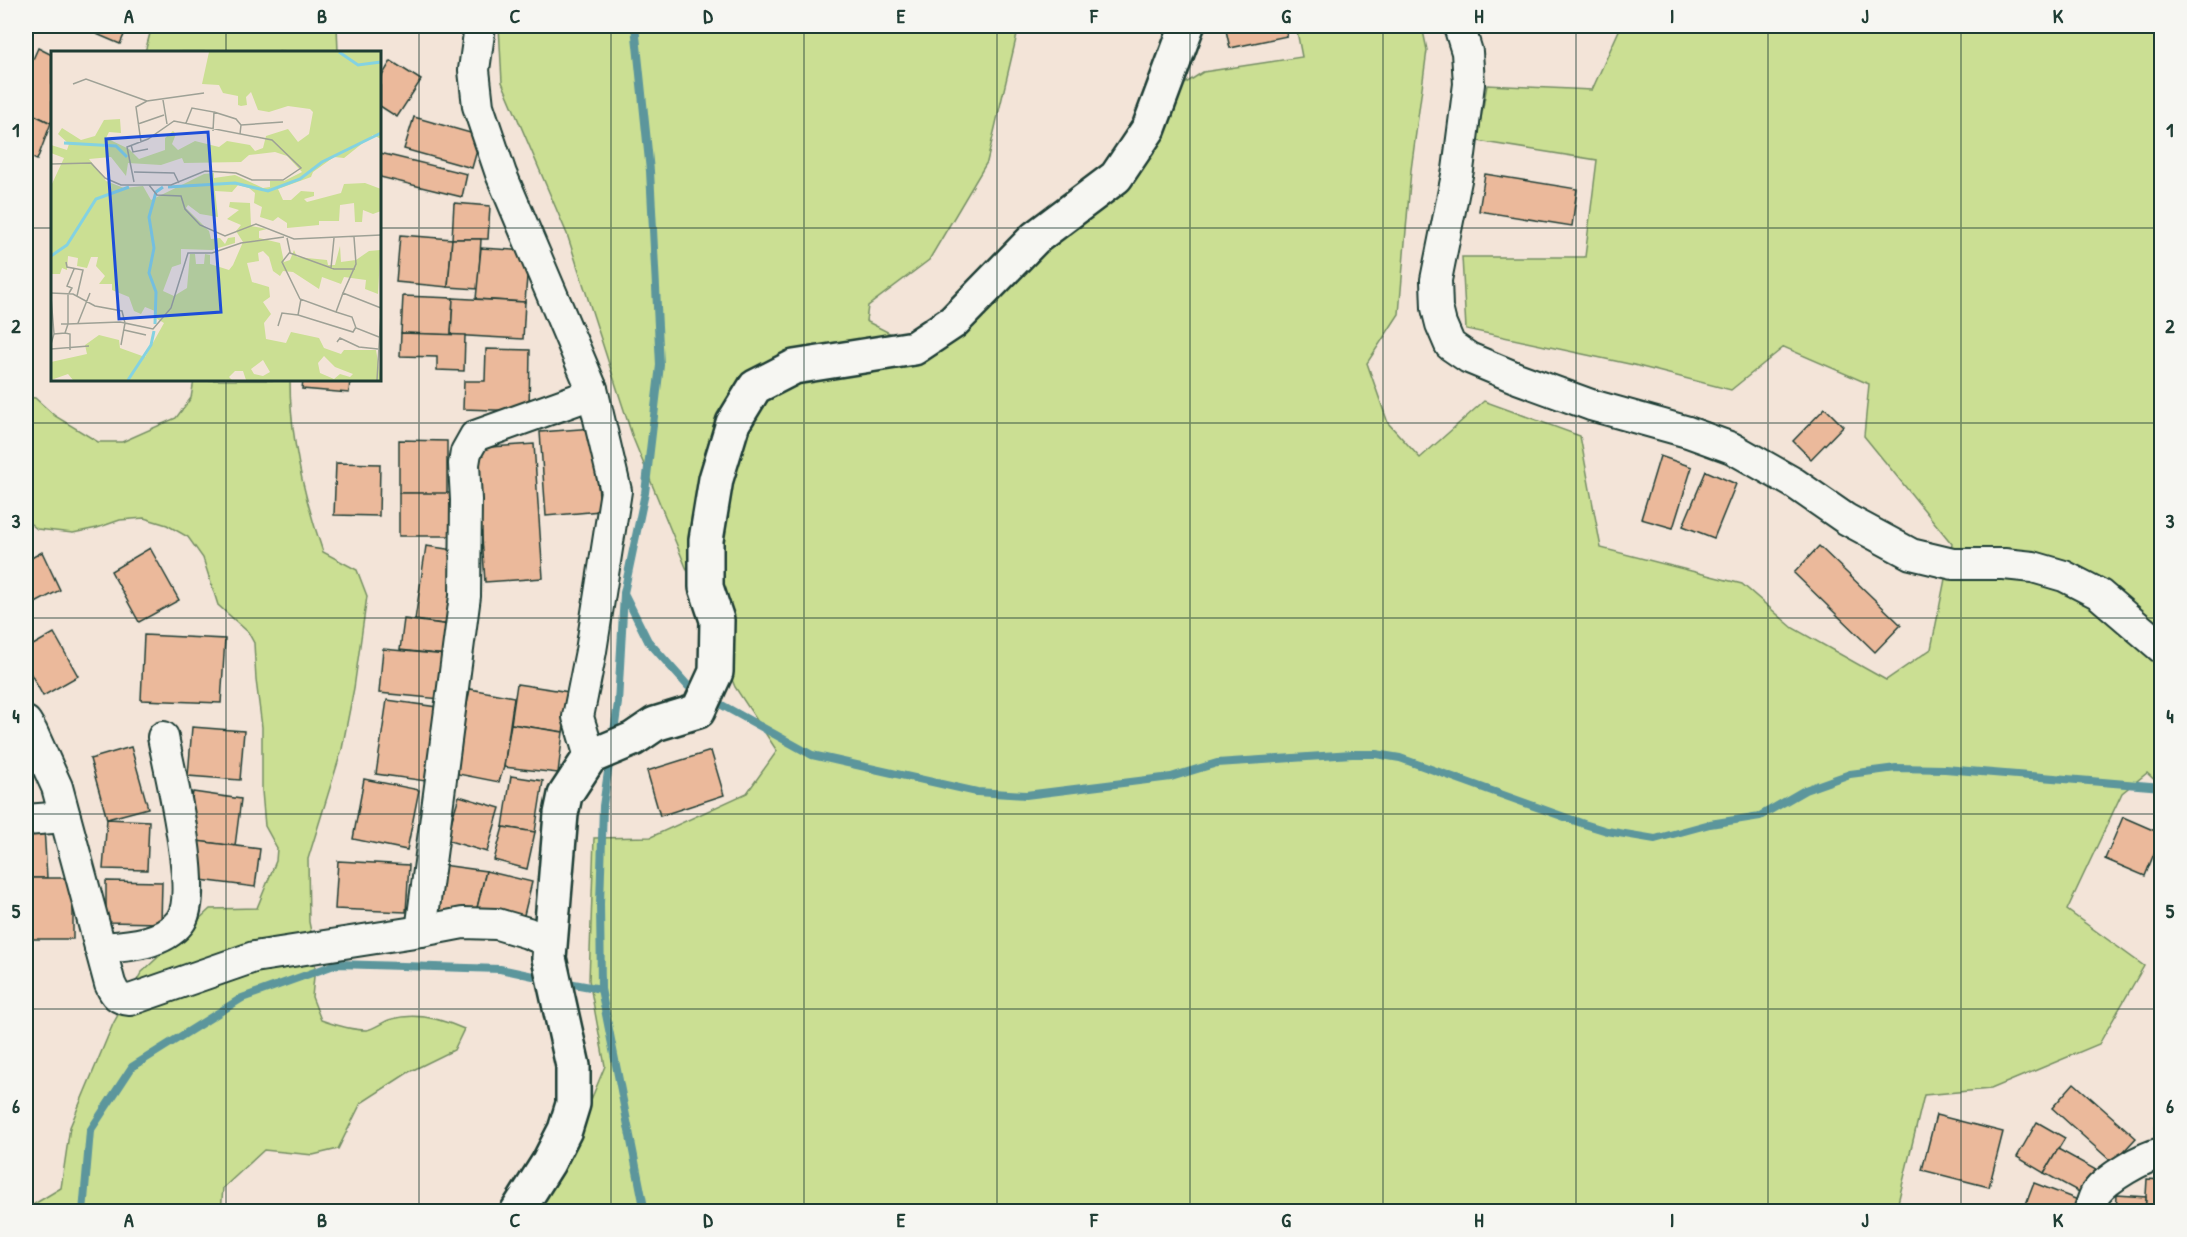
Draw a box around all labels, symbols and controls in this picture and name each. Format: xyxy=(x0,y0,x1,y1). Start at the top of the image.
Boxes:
text: A xyxy=(124,2,134,29)
text: B xyxy=(317,2,327,29)
text: C xyxy=(510,2,521,29)
text: D xyxy=(703,2,713,29)
text: E xyxy=(897,2,906,29)
text: F xyxy=(1089,2,1099,29)
text: G xyxy=(1281,2,1291,29)
text: H xyxy=(1474,2,1484,29)
text: I xyxy=(1670,2,1674,29)
text: J xyxy=(1861,2,1869,29)
text: K xyxy=(2053,2,2064,29)
inset map xyxy=(51,51,381,381)
text: 1 xyxy=(12,116,20,143)
text: 1 xyxy=(2166,116,2174,143)
text: 2 xyxy=(11,312,21,339)
text: 2 xyxy=(2165,312,2175,339)
text: 3 xyxy=(12,507,21,534)
text: 3 xyxy=(2166,507,2175,534)
text: 4 xyxy=(12,702,20,729)
text: 4 xyxy=(2166,702,2174,729)
text: 5 xyxy=(12,897,21,924)
text: 5 xyxy=(2166,897,2175,924)
text: 6 xyxy=(12,1092,20,1119)
text: 6 xyxy=(2166,1092,2174,1119)
text: A xyxy=(124,1206,134,1233)
text: B xyxy=(317,1206,327,1233)
text: C xyxy=(510,1206,521,1233)
text: D xyxy=(703,1206,713,1233)
text: E xyxy=(897,1206,906,1233)
text: F xyxy=(1089,1206,1099,1233)
text: G xyxy=(1281,1206,1291,1233)
text: H xyxy=(1474,1206,1484,1233)
text: I xyxy=(1670,1206,1674,1233)
text: J xyxy=(1861,1206,1869,1233)
text: K xyxy=(2053,1206,2064,1233)

